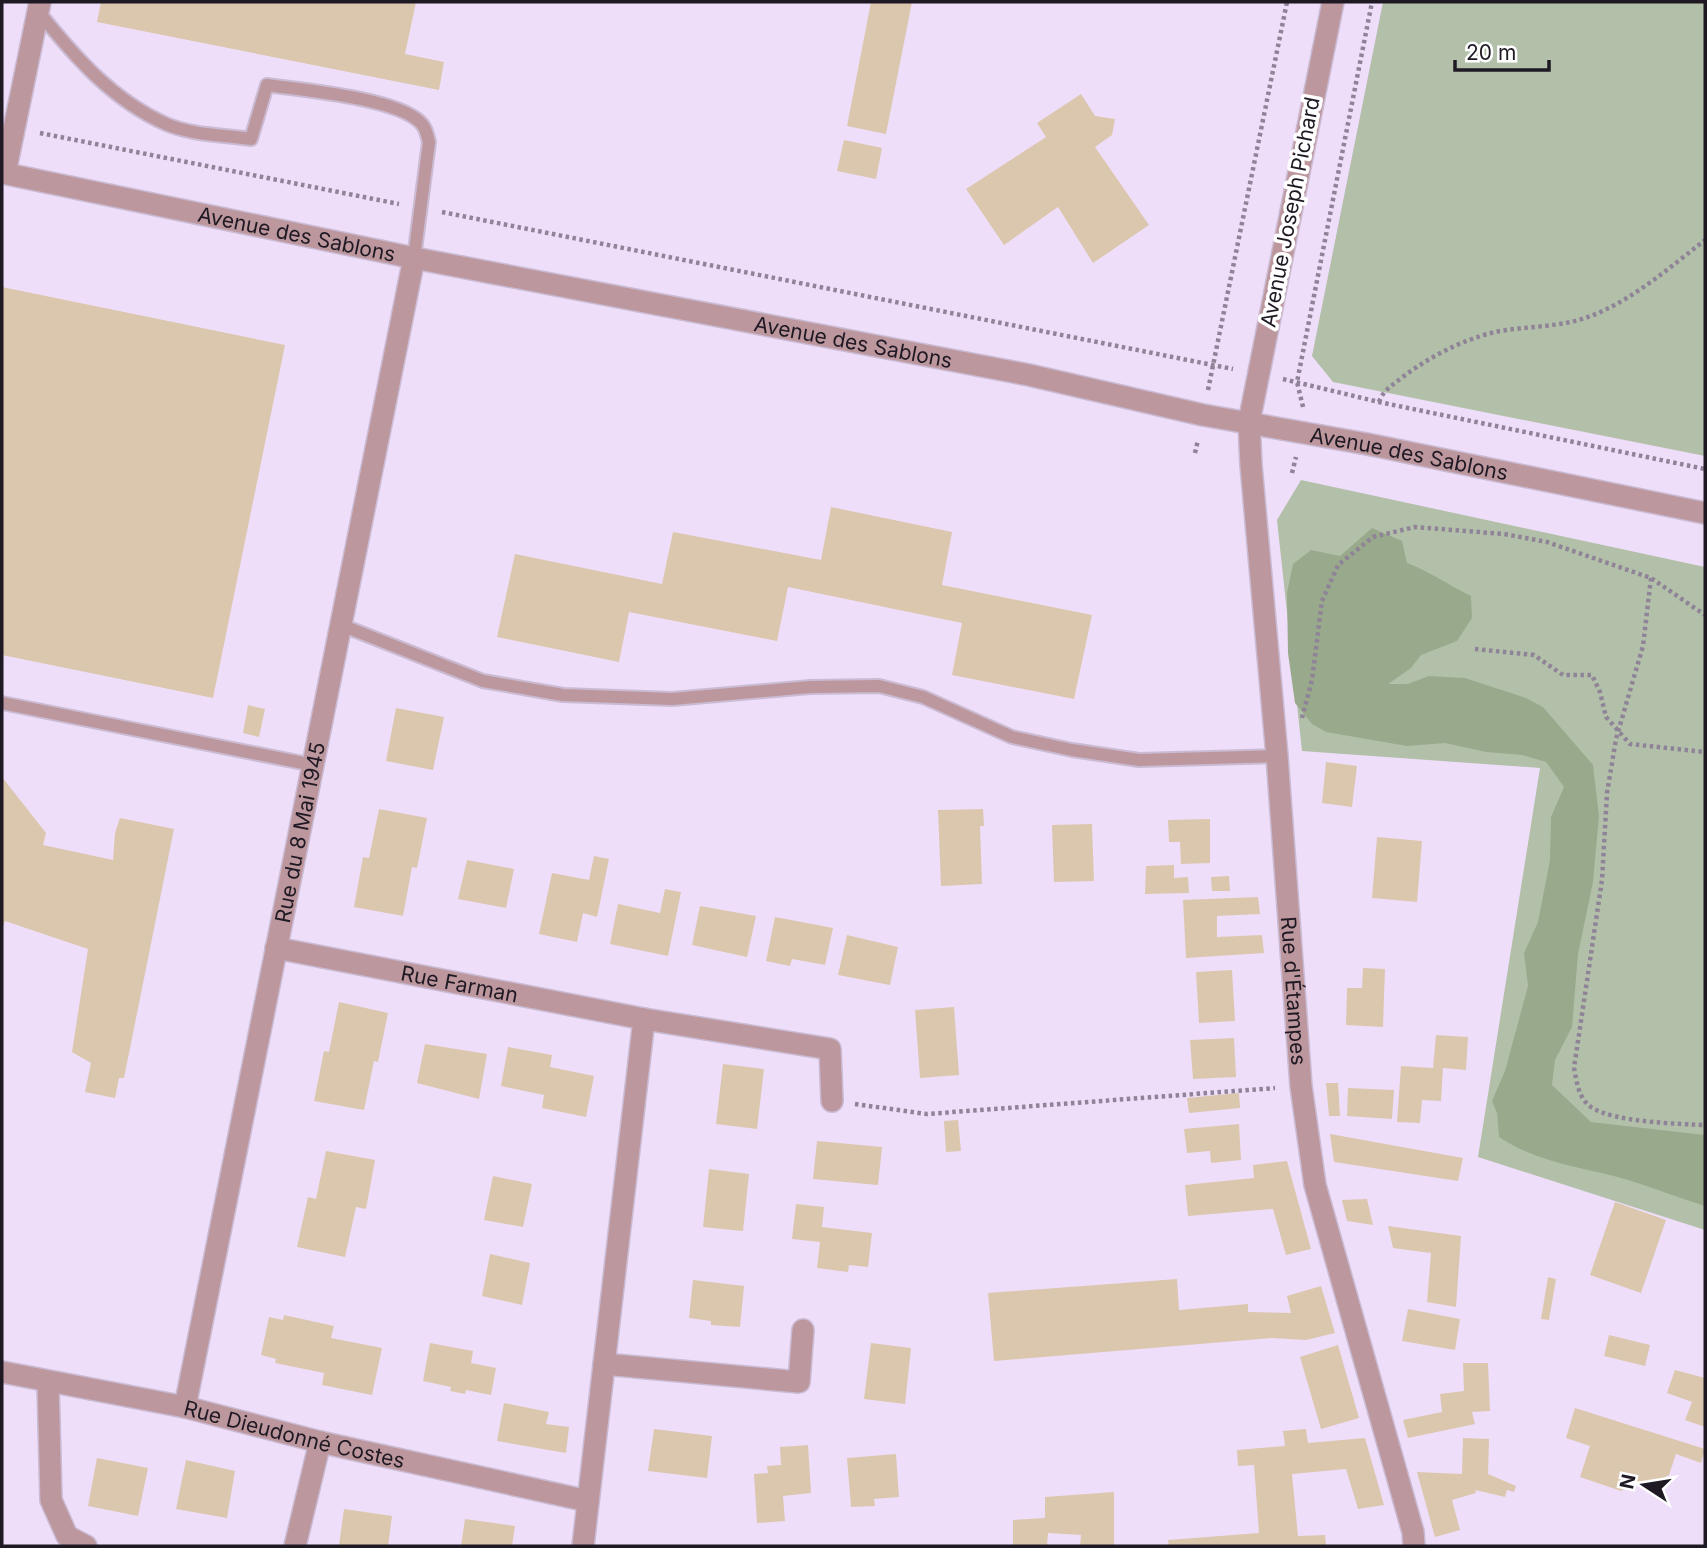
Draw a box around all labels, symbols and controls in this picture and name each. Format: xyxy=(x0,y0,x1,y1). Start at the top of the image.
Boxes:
scale bar xyxy=(1455,28,1550,72)
text: 20 m xyxy=(1466,40,1516,65)
street label: Avenue Joseph Pichard xyxy=(1255,95,1325,329)
street label: Avenue des Sablons xyxy=(196,201,398,266)
street label: Avenue des Sablons xyxy=(752,311,955,373)
street label: Avenue des Sablons xyxy=(1308,422,1510,485)
street label: Rue du 8 Mai 1945 xyxy=(269,740,330,925)
street label: Rue d'Étampes xyxy=(1276,916,1312,1066)
street label: Rue Farman xyxy=(399,960,520,1007)
street label: Rue Dieudonné Costes xyxy=(181,1395,407,1473)
north arrow xyxy=(1609,1450,1679,1520)
text: N xyxy=(1615,1472,1641,1491)

